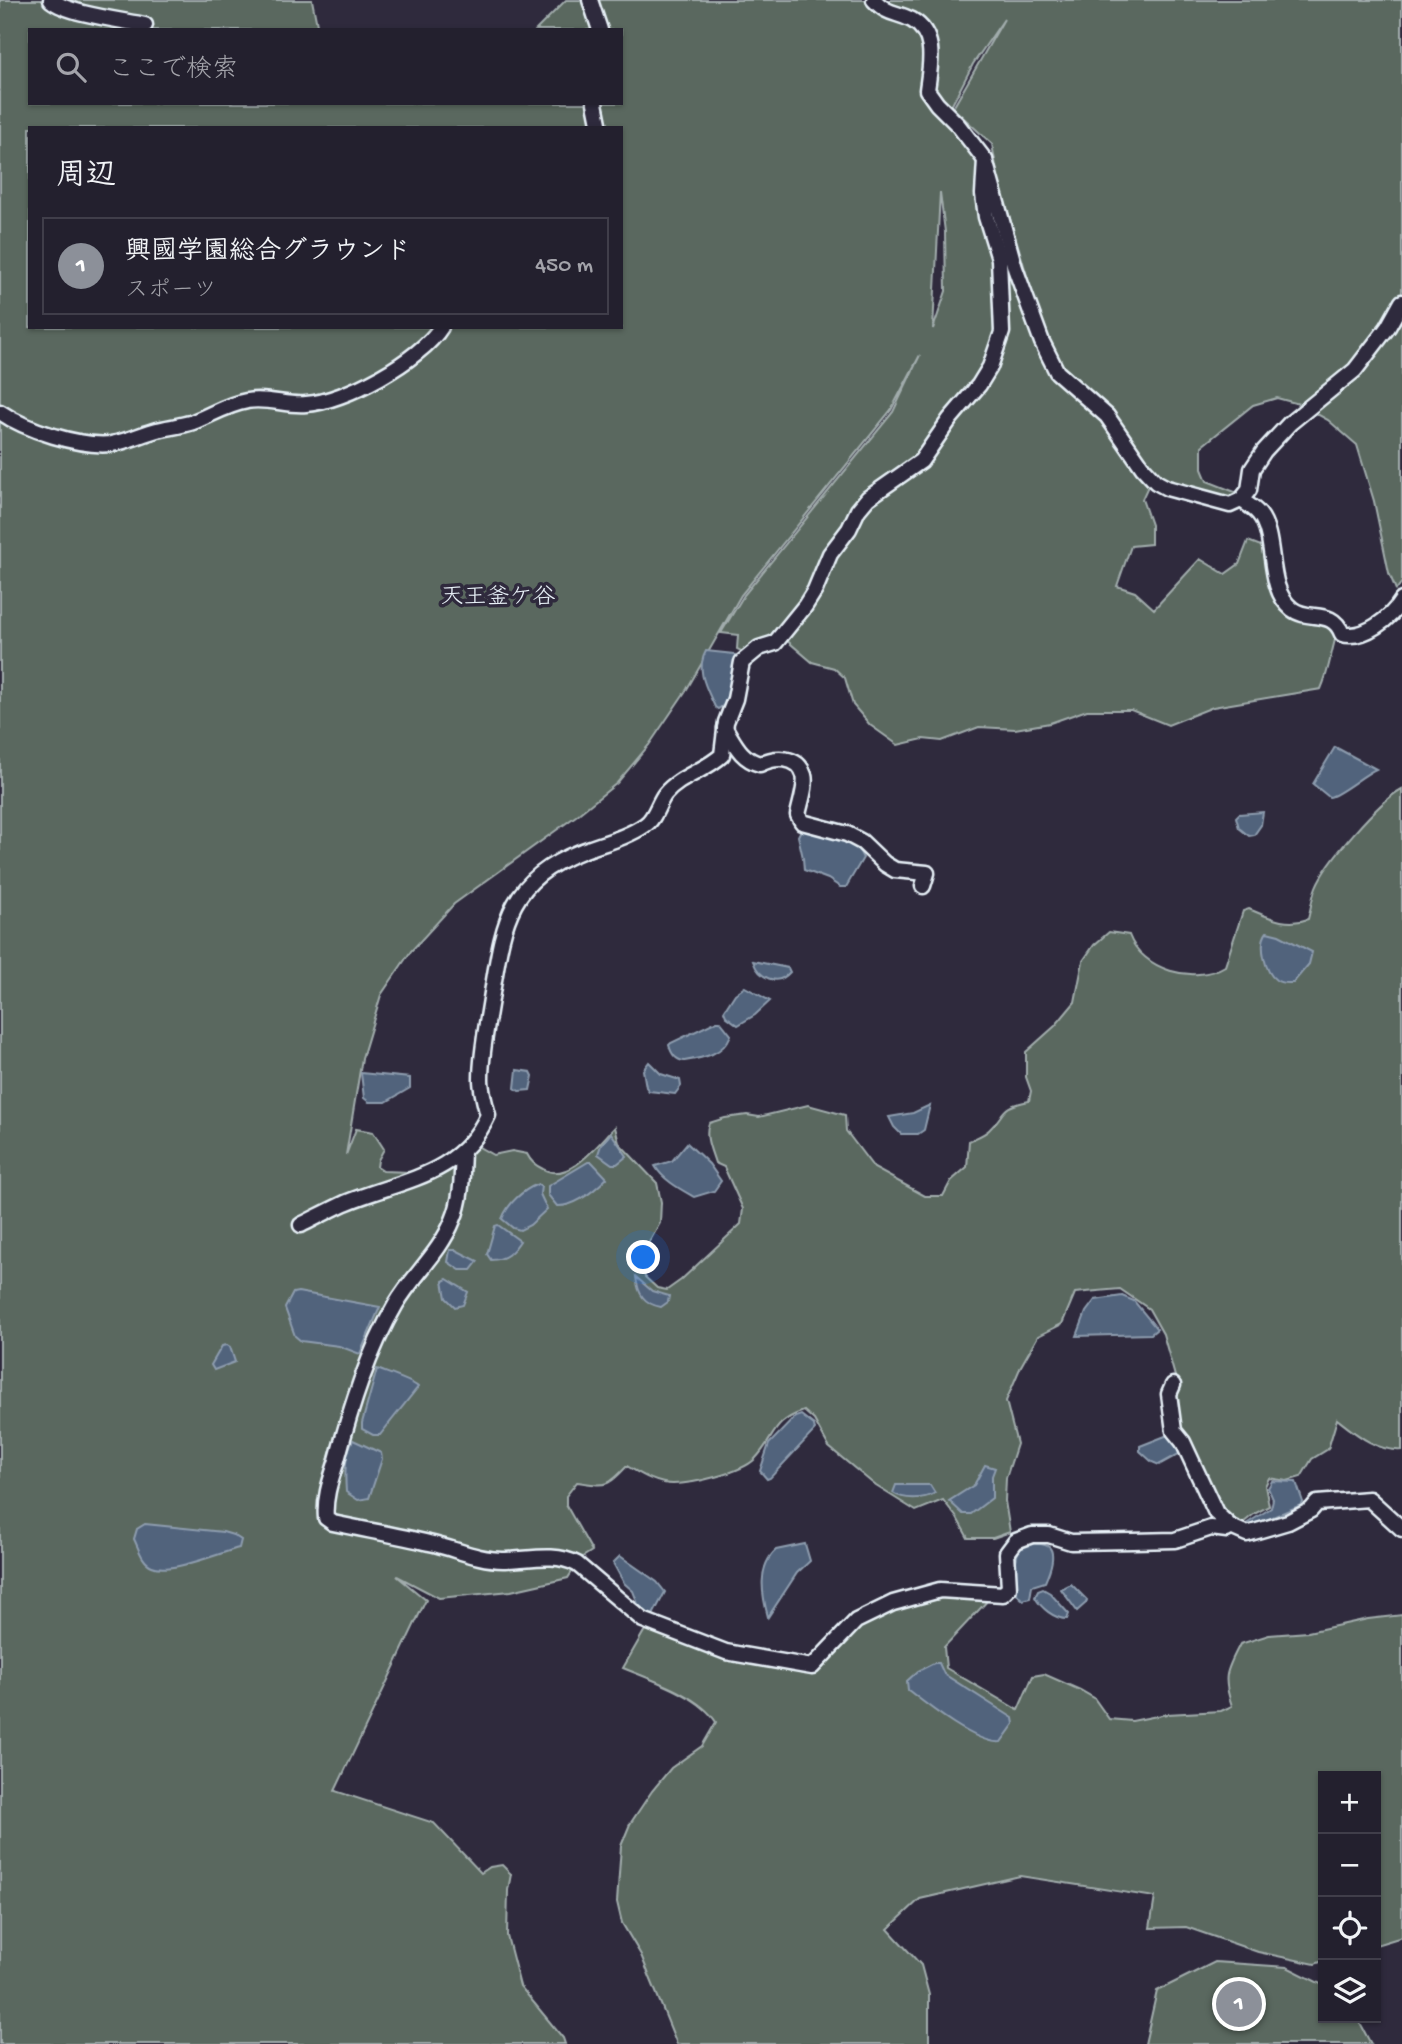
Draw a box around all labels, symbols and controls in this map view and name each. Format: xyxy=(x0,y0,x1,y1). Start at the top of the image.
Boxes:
search box xyxy=(28,28,623,105)
icon: search xyxy=(52,48,90,86)
text: ここで検索 xyxy=(108,56,238,87)
text: 周辺 xyxy=(56,160,116,195)
text: 興國学園総合グラウンド xyxy=(125,238,411,269)
text: 1 xyxy=(76,253,86,280)
text: 450 m xyxy=(535,253,593,280)
text: スポーツ xyxy=(125,278,217,305)
district label: 天王釜ケ谷 xyxy=(441,584,556,612)
your location xyxy=(626,1240,660,1274)
map controls xyxy=(1318,1771,1381,2023)
button: + xyxy=(1318,1771,1381,1834)
button: − xyxy=(1318,1834,1381,1897)
button: locate xyxy=(1318,1897,1381,1960)
button: layers xyxy=(1318,1960,1381,2023)
pin: 1 xyxy=(1216,1978,1262,2030)

